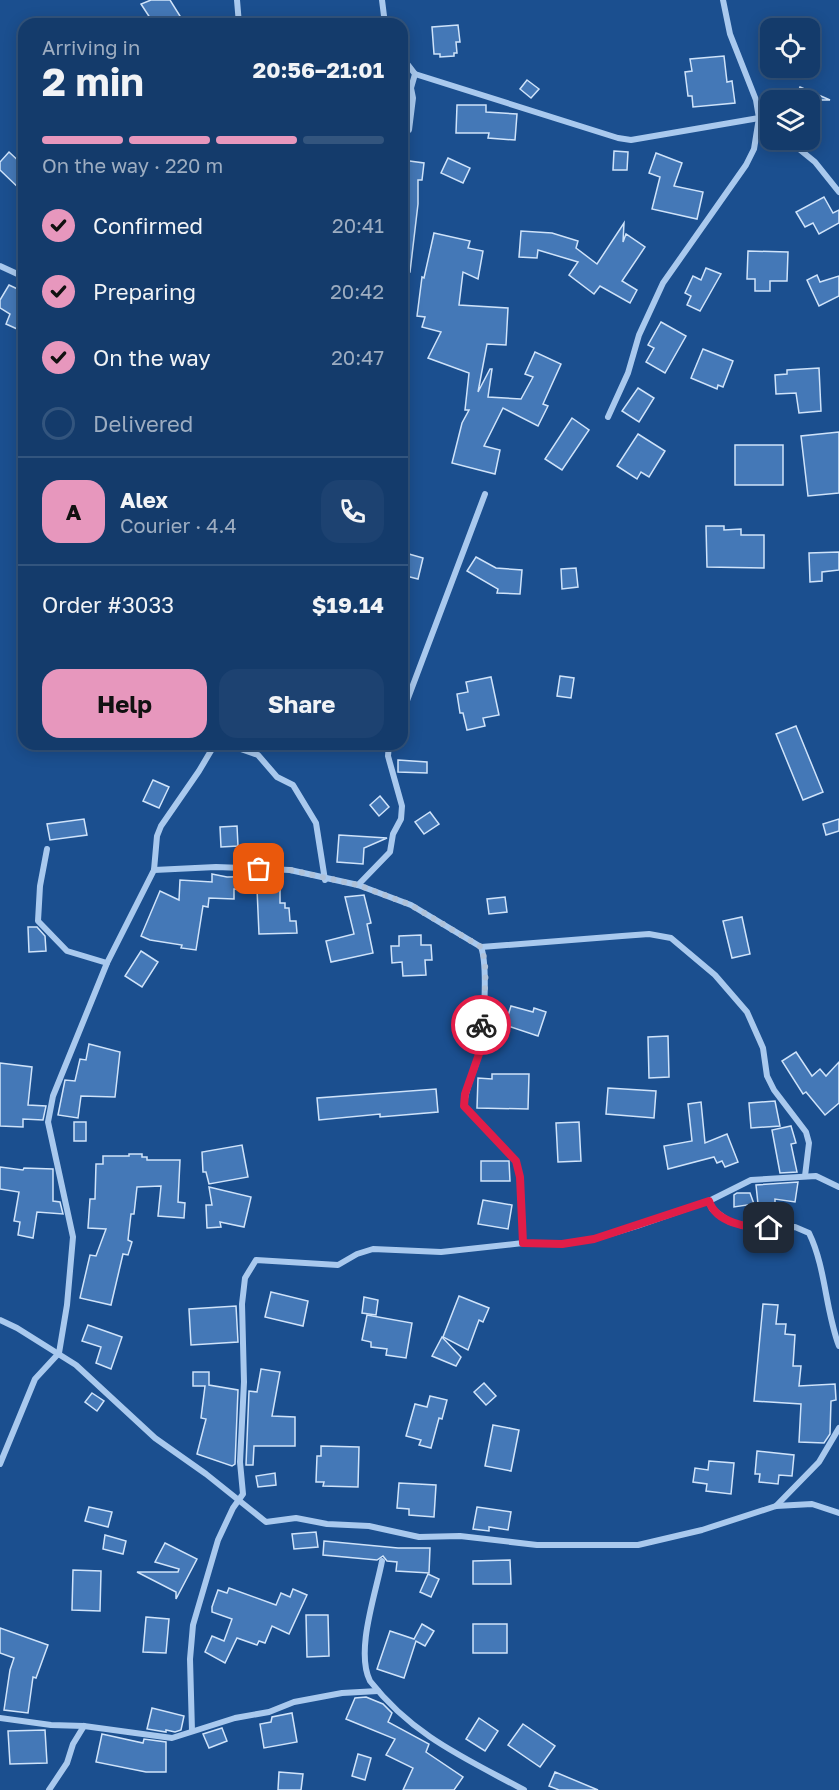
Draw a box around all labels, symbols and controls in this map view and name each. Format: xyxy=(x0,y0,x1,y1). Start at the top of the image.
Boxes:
map controls xyxy=(760,18,820,150)
button: locate xyxy=(760,18,820,78)
text: Arriving in xyxy=(42,35,140,59)
text: 20:56–21:01 xyxy=(253,56,384,83)
text: 2 min xyxy=(42,58,144,105)
button: layers xyxy=(760,90,820,150)
text: On the way · 220 m xyxy=(42,153,223,177)
icon: check xyxy=(42,209,75,242)
text: Confirmed xyxy=(93,212,203,239)
text: 20:41 xyxy=(332,213,384,237)
icon: check xyxy=(42,275,75,308)
text: Preparing xyxy=(93,278,196,305)
text: 20:42 xyxy=(330,279,384,303)
icon: check xyxy=(42,341,75,374)
text: On the way xyxy=(93,344,211,371)
text: 20:47 xyxy=(331,345,384,369)
text: Delivered xyxy=(93,410,193,437)
button: phone xyxy=(321,480,384,543)
text: Alex xyxy=(120,486,168,513)
text: A xyxy=(66,498,81,525)
text: Courier · 4.4 xyxy=(120,513,237,537)
text: Order #3033 xyxy=(42,591,174,618)
text: $19.14 xyxy=(312,591,384,618)
button: Help xyxy=(42,669,207,738)
button: Share xyxy=(219,669,384,738)
pin xyxy=(233,843,284,894)
icon: bag xyxy=(242,852,275,885)
courier xyxy=(451,995,511,1055)
icon: bike xyxy=(465,1009,498,1042)
pin xyxy=(743,1202,794,1253)
icon: home xyxy=(752,1211,785,1244)

